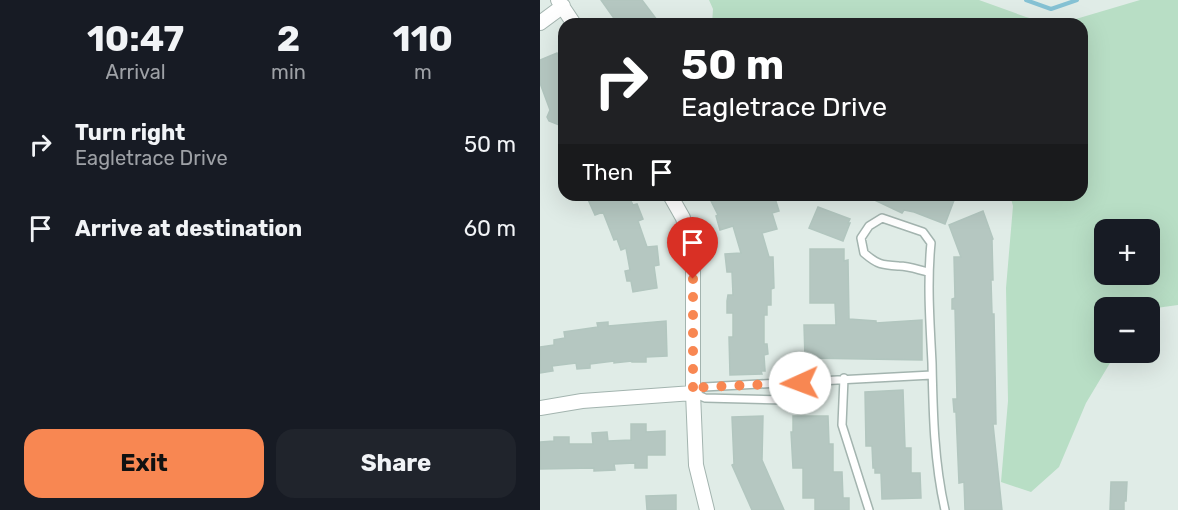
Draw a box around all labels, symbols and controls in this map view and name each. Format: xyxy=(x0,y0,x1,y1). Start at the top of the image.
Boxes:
text: 10:47 xyxy=(87,17,184,60)
text: 2 xyxy=(277,17,300,60)
text: 110 xyxy=(393,17,453,60)
text: 50 m xyxy=(681,40,784,90)
icon: right xyxy=(582,42,660,120)
text: Arrival xyxy=(106,60,166,84)
text: min xyxy=(271,60,306,84)
text: m xyxy=(414,60,432,84)
text: Eagletrace Drive xyxy=(681,91,887,123)
text: Turn right xyxy=(75,119,185,146)
icon: right xyxy=(24,128,57,161)
text: 50 m xyxy=(464,131,516,158)
text: Eagletrace Drive xyxy=(75,146,228,170)
icon: arrive xyxy=(645,156,678,189)
text: Then xyxy=(582,159,633,186)
icon: arrive xyxy=(24,212,57,245)
text: Arrive at destination xyxy=(75,215,302,242)
text: 60 m xyxy=(464,215,516,242)
pin xyxy=(667,217,718,279)
map controls xyxy=(1094,219,1160,363)
button: + xyxy=(1094,219,1160,285)
icon: arrive xyxy=(676,226,709,259)
button: − xyxy=(1094,297,1160,363)
position arrow xyxy=(768,351,832,415)
button: Exit xyxy=(24,429,264,498)
button: Share xyxy=(276,429,516,498)

